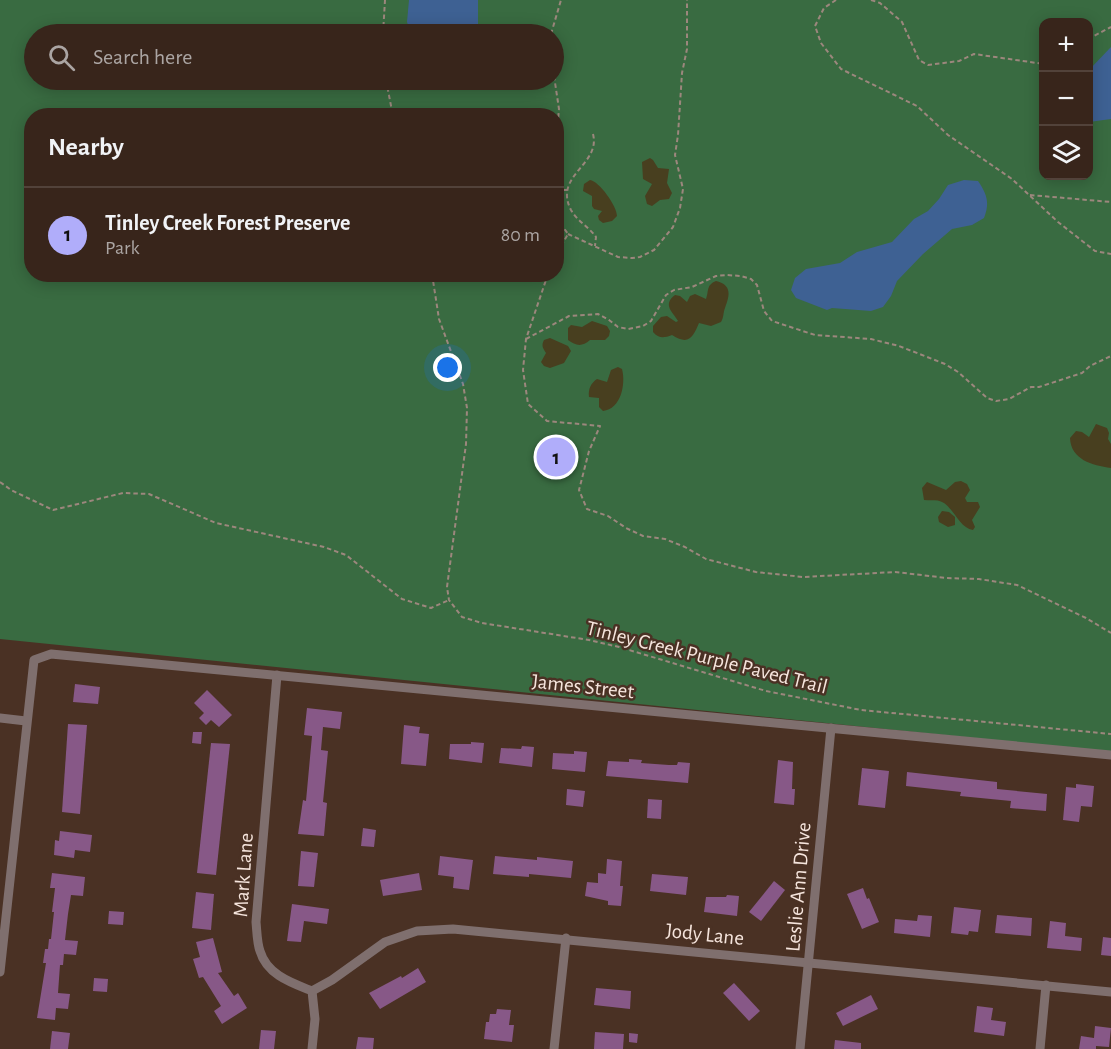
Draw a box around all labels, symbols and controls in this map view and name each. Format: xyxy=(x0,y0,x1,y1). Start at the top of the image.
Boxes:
map controls xyxy=(1039,18,1093,180)
button: + xyxy=(1039,18,1093,72)
search box xyxy=(24,24,564,90)
icon: search xyxy=(45,41,78,74)
text: Search here xyxy=(93,46,192,68)
button: − xyxy=(1039,72,1093,126)
button: layers xyxy=(1039,126,1093,180)
text: Nearby xyxy=(48,134,124,160)
text: Tinley Creek Forest Preserve xyxy=(105,212,350,234)
text: 1 xyxy=(64,225,71,245)
text: 80 m xyxy=(501,225,540,245)
text: Park xyxy=(105,238,140,258)
your location xyxy=(433,353,462,382)
pin: 1 xyxy=(536,434,576,480)
street label: Tinley Creek Purple Paved Trail xyxy=(584,617,830,698)
street label: James Street xyxy=(531,671,635,702)
street label: Leslie Ann Drive xyxy=(782,821,815,953)
street label: Mark Lane xyxy=(230,832,257,918)
street label: Jody Lane xyxy=(665,920,745,949)

